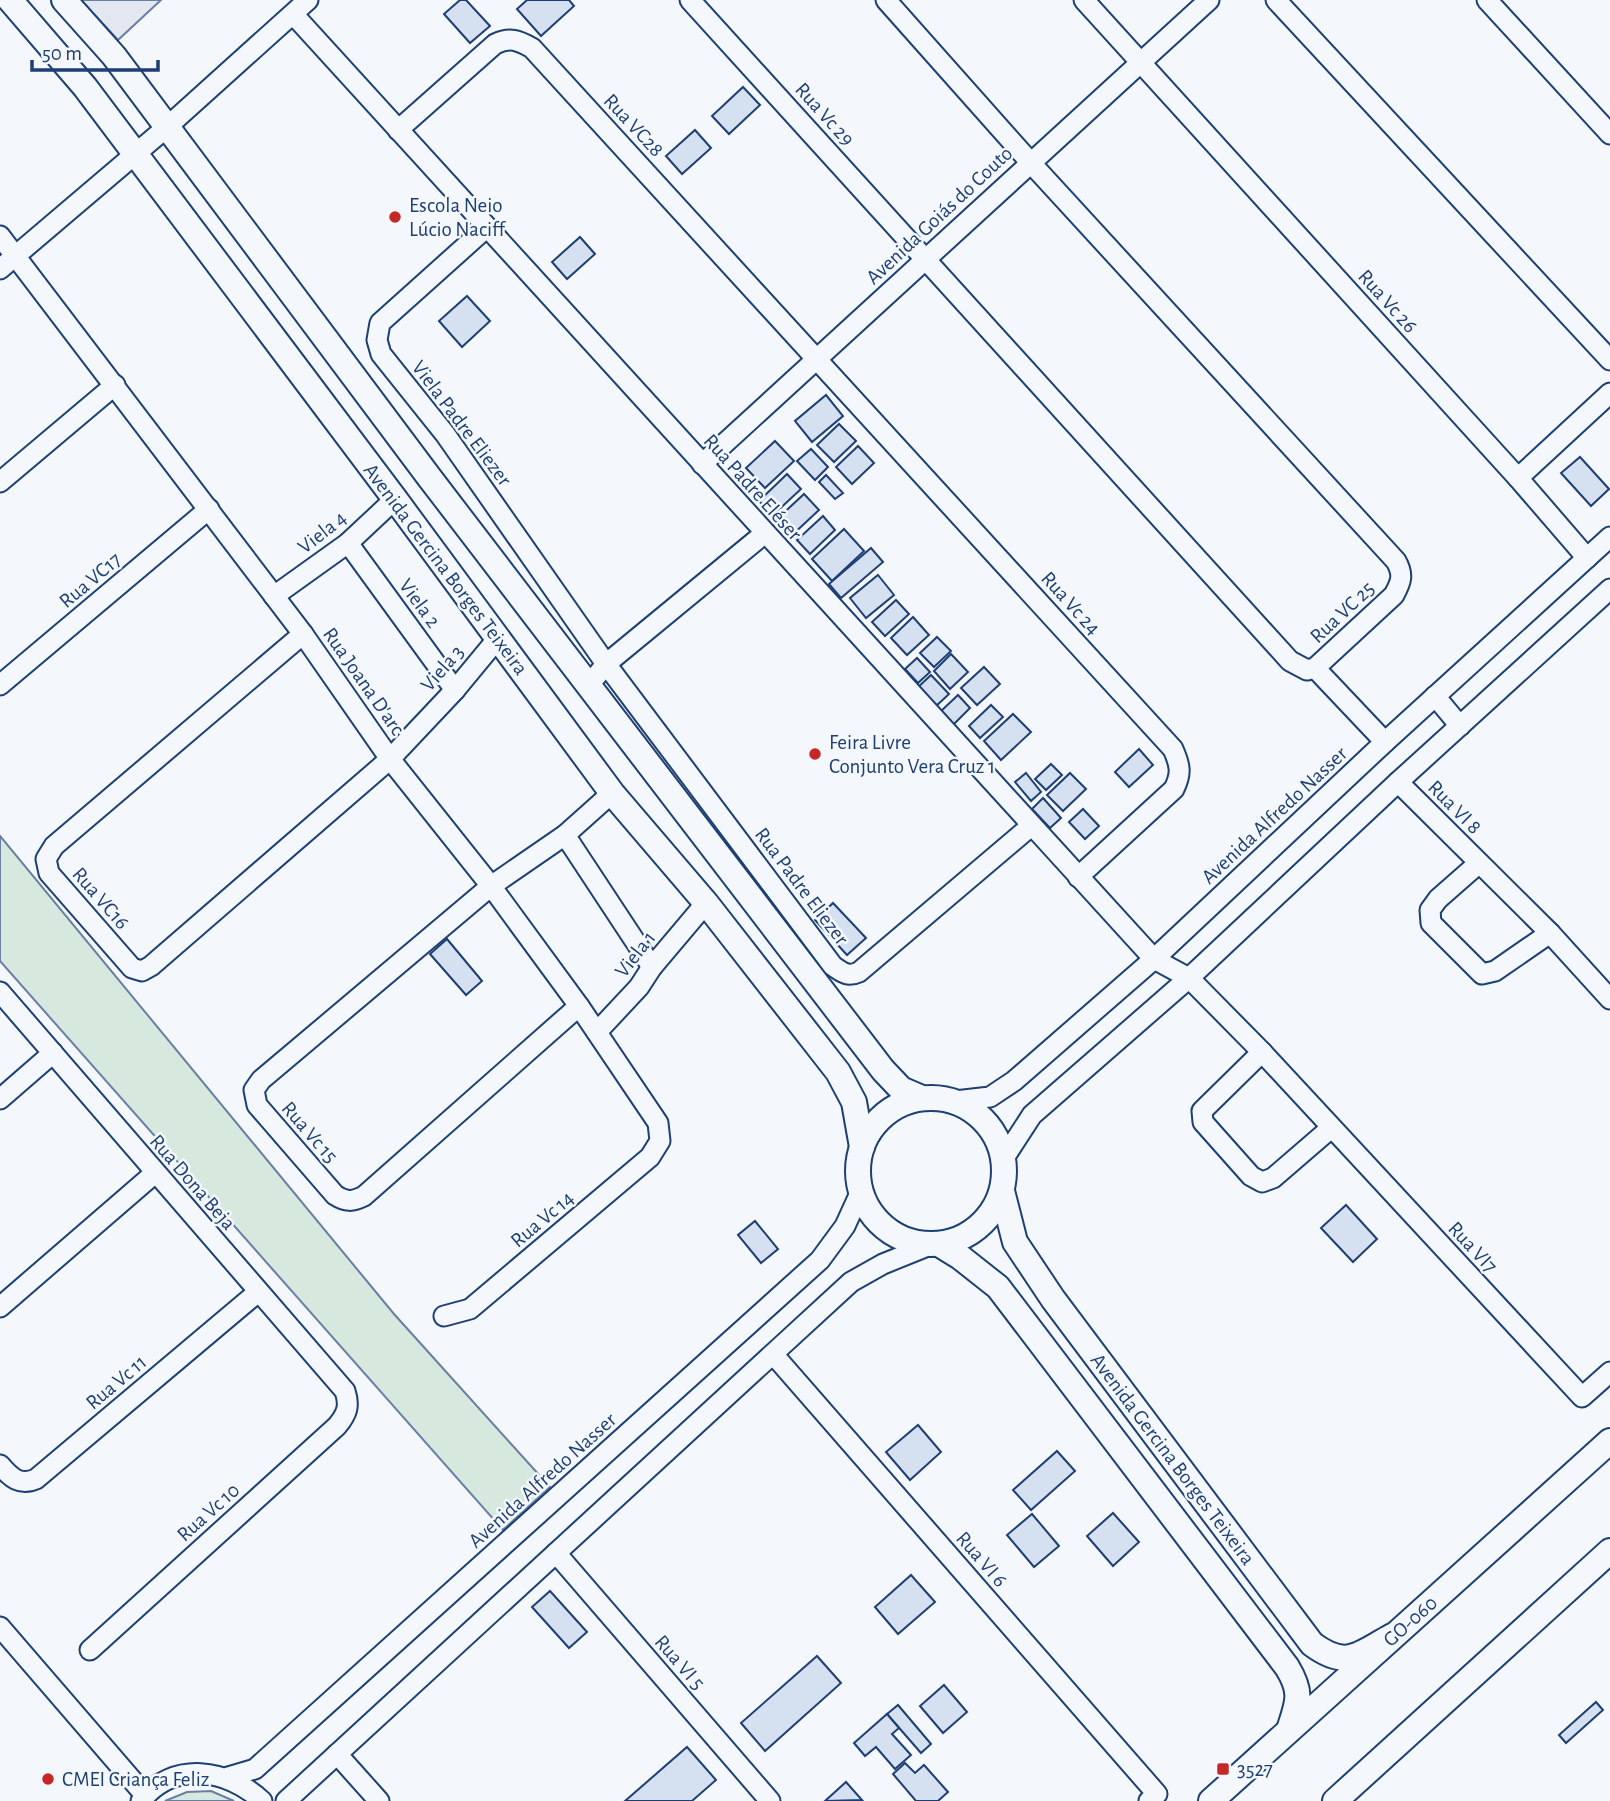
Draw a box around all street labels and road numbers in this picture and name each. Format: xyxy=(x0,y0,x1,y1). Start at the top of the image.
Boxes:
street label: Rua Vc 29 xyxy=(791,79,858,150)
street label: Rua VC28 xyxy=(600,90,668,161)
street label: Avenida Goiás do Couto xyxy=(862,142,1016,288)
street label: Rua Vc 26 xyxy=(1354,266,1421,337)
street label: Viela Padre Eliezer xyxy=(408,357,515,490)
street label: Rua Padre Eléser xyxy=(700,430,806,545)
street label: Avenida Gercina Borges Teixeira xyxy=(359,460,532,679)
street label: Viela 4 xyxy=(294,507,350,558)
street label: Rua VC17 xyxy=(55,549,125,612)
street label: Rua Vc 24 xyxy=(1037,568,1104,639)
street label: Viela 2 xyxy=(395,575,444,632)
street label: Rua VC 25 xyxy=(1306,578,1379,647)
street label: Rua Joana D'arc xyxy=(319,624,408,739)
street label: Viela 3 xyxy=(417,641,468,695)
street label: Avenida Alfredo Nasser xyxy=(1198,743,1351,888)
street label: Rua VI 8 xyxy=(1424,777,1485,838)
street label: Rua Padre Eliezer xyxy=(751,824,852,949)
street label: Rua VC16 xyxy=(68,863,133,933)
street label: Viela 1 xyxy=(611,927,660,981)
street label: Rua Vc 15 xyxy=(278,1098,342,1167)
street label: Rua Dona Beja xyxy=(146,1131,240,1234)
street label: Rua Vc 14 xyxy=(507,1187,578,1252)
street label: Rua VI7 xyxy=(1444,1218,1501,1277)
street label: Avenida Gercina Borges Teixeira xyxy=(1086,1350,1259,1569)
street label: Rua Vc 11 xyxy=(82,1351,151,1414)
street label: Avenida Alfredo Nasser xyxy=(465,1409,620,1552)
street label: Rua Vc 10 xyxy=(173,1479,244,1546)
street label: Rua VI 6 xyxy=(952,1528,1011,1591)
street label: GO-060 xyxy=(1379,1592,1441,1651)
street label: Rua VI 5 xyxy=(650,1631,709,1694)

